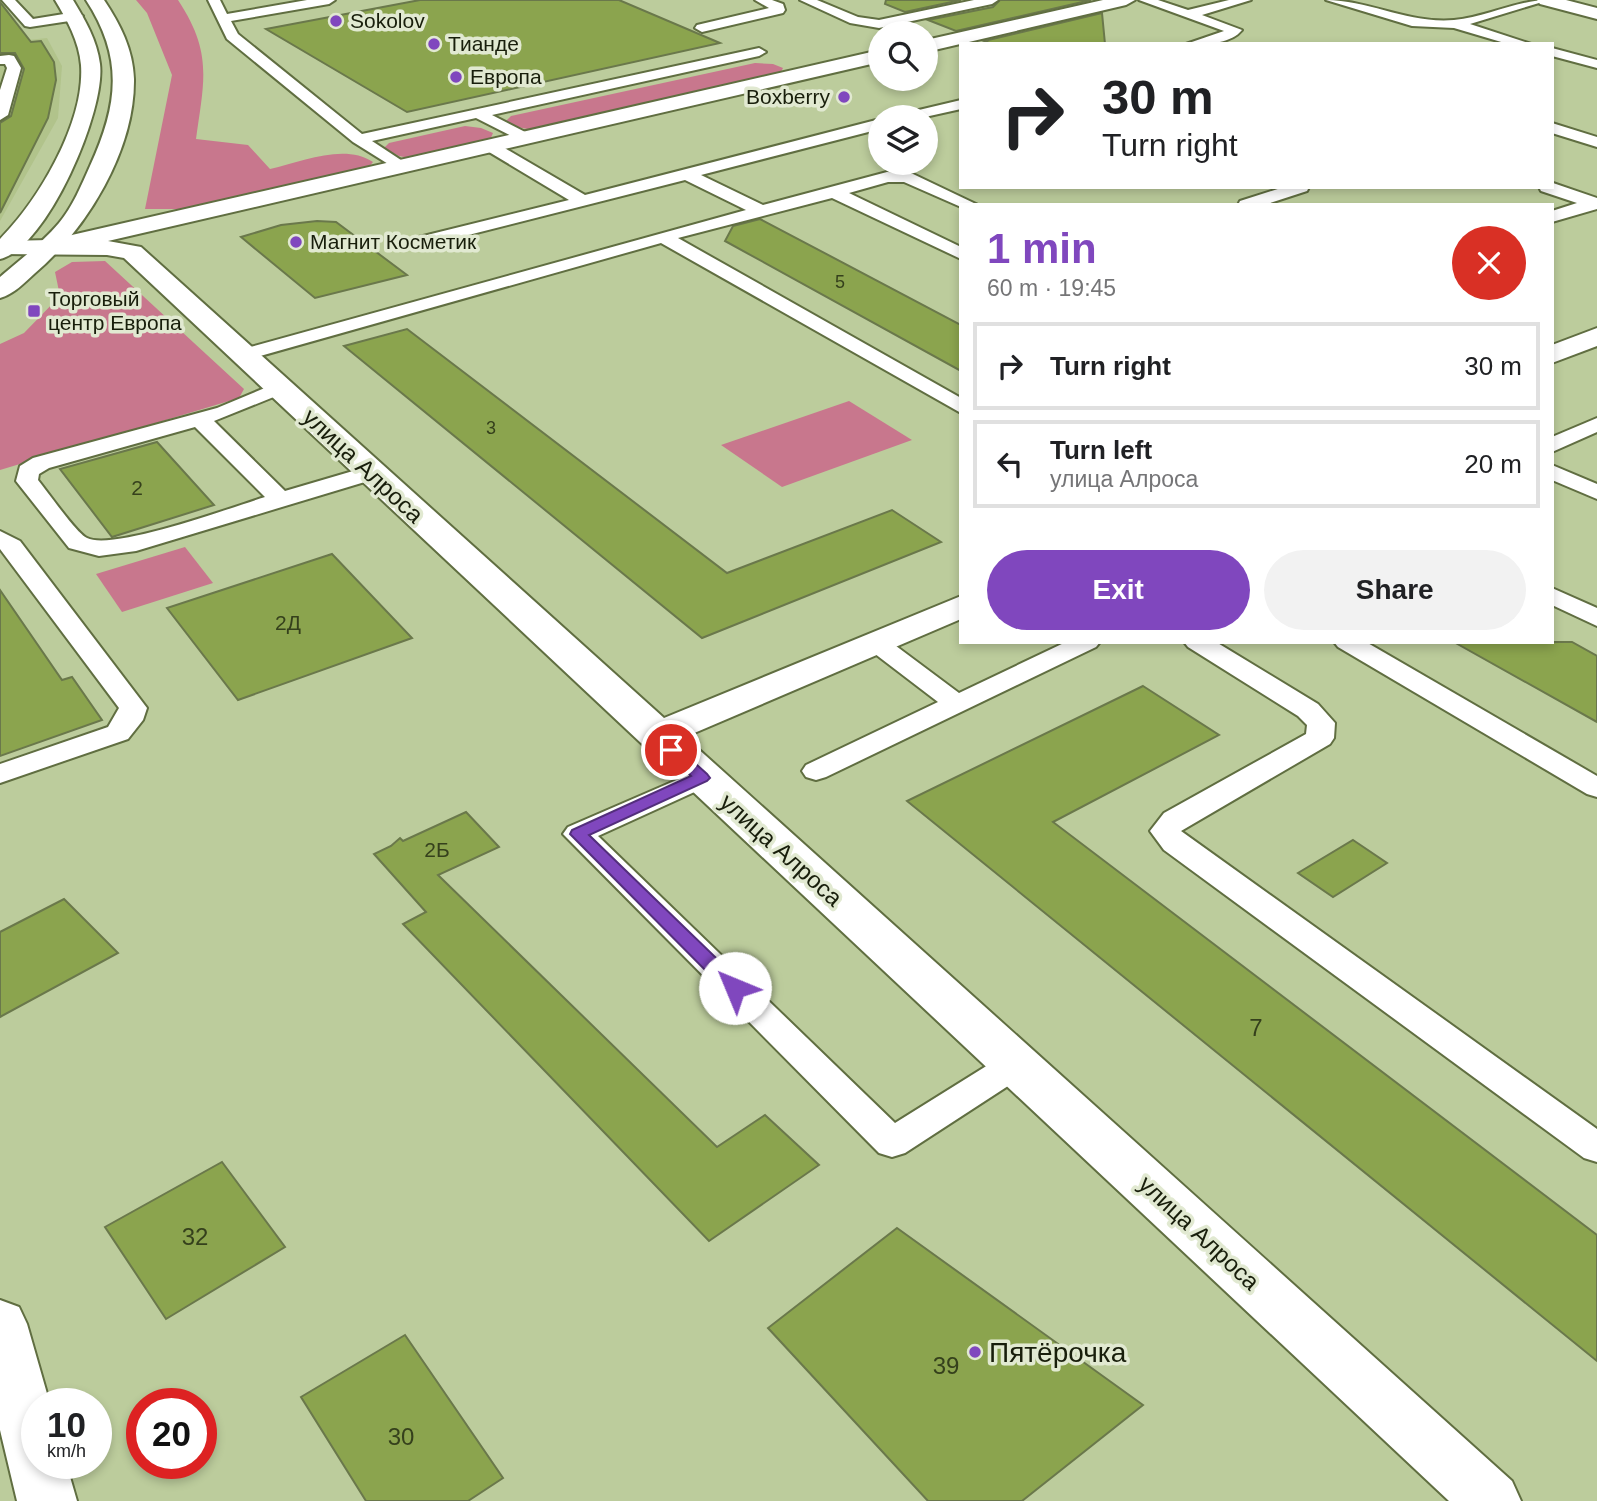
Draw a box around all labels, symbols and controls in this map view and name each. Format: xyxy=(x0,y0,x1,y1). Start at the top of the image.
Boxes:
place label: Sokolov xyxy=(350,9,425,32)
marker: Sokolov xyxy=(328,13,344,29)
map controls xyxy=(868,21,938,175)
button: search xyxy=(868,21,938,91)
place label: Тианде xyxy=(448,32,519,55)
marker: Тианде xyxy=(426,36,442,52)
place label: Европа xyxy=(470,65,542,88)
marker: Европа xyxy=(448,69,464,85)
icon: right xyxy=(987,70,1078,161)
text: 30 m xyxy=(1102,70,1214,124)
place label: Boxberry xyxy=(746,85,830,108)
marker: Boxberry xyxy=(836,89,852,105)
button: layers xyxy=(868,105,938,175)
text: Turn right xyxy=(1102,127,1238,163)
text: 1 min xyxy=(987,225,1097,272)
button: close xyxy=(1452,226,1526,300)
place label: Магнит Косметик xyxy=(310,230,477,253)
marker: Магнит Косметик xyxy=(288,234,304,250)
house number: 5 xyxy=(835,272,845,292)
text: 60 m · 19:45 xyxy=(987,275,1116,301)
place label: Торговый центр Европа xyxy=(48,287,182,334)
marker: Торговый центр Европа xyxy=(26,303,42,319)
icon: right xyxy=(991,347,1029,385)
text: Turn right xyxy=(1050,351,1171,381)
text: 30 m xyxy=(1464,351,1522,381)
street label: улица Алроса xyxy=(298,403,430,529)
house number: 3 xyxy=(486,418,496,438)
text: Turn left xyxy=(1050,435,1152,465)
icon: left xyxy=(991,445,1029,483)
text: 20 m xyxy=(1464,449,1522,479)
text: улица Алроса xyxy=(1050,466,1198,492)
house number: 2 xyxy=(131,476,143,499)
button: Exit xyxy=(987,550,1250,630)
button: Share xyxy=(1264,550,1526,630)
house number: 2Д xyxy=(275,611,301,634)
pin xyxy=(641,720,701,780)
icon: arrive xyxy=(652,731,690,769)
street label: улица Алроса xyxy=(715,788,848,912)
house number: 2Б xyxy=(424,838,450,861)
position arrow xyxy=(698,951,772,1025)
house number: 7 xyxy=(1249,1014,1263,1041)
street label: улица Алроса xyxy=(1134,1170,1266,1296)
house number: 32 xyxy=(182,1223,208,1250)
place label: Пятёрочка xyxy=(989,1337,1127,1368)
marker: Пятёрочка xyxy=(967,1344,983,1360)
house number: 39 xyxy=(933,1352,959,1379)
speed limit sign: 20 xyxy=(126,1388,217,1479)
text: 10 xyxy=(47,1405,86,1444)
house number: 30 xyxy=(388,1423,414,1450)
text: km/h xyxy=(47,1441,86,1461)

